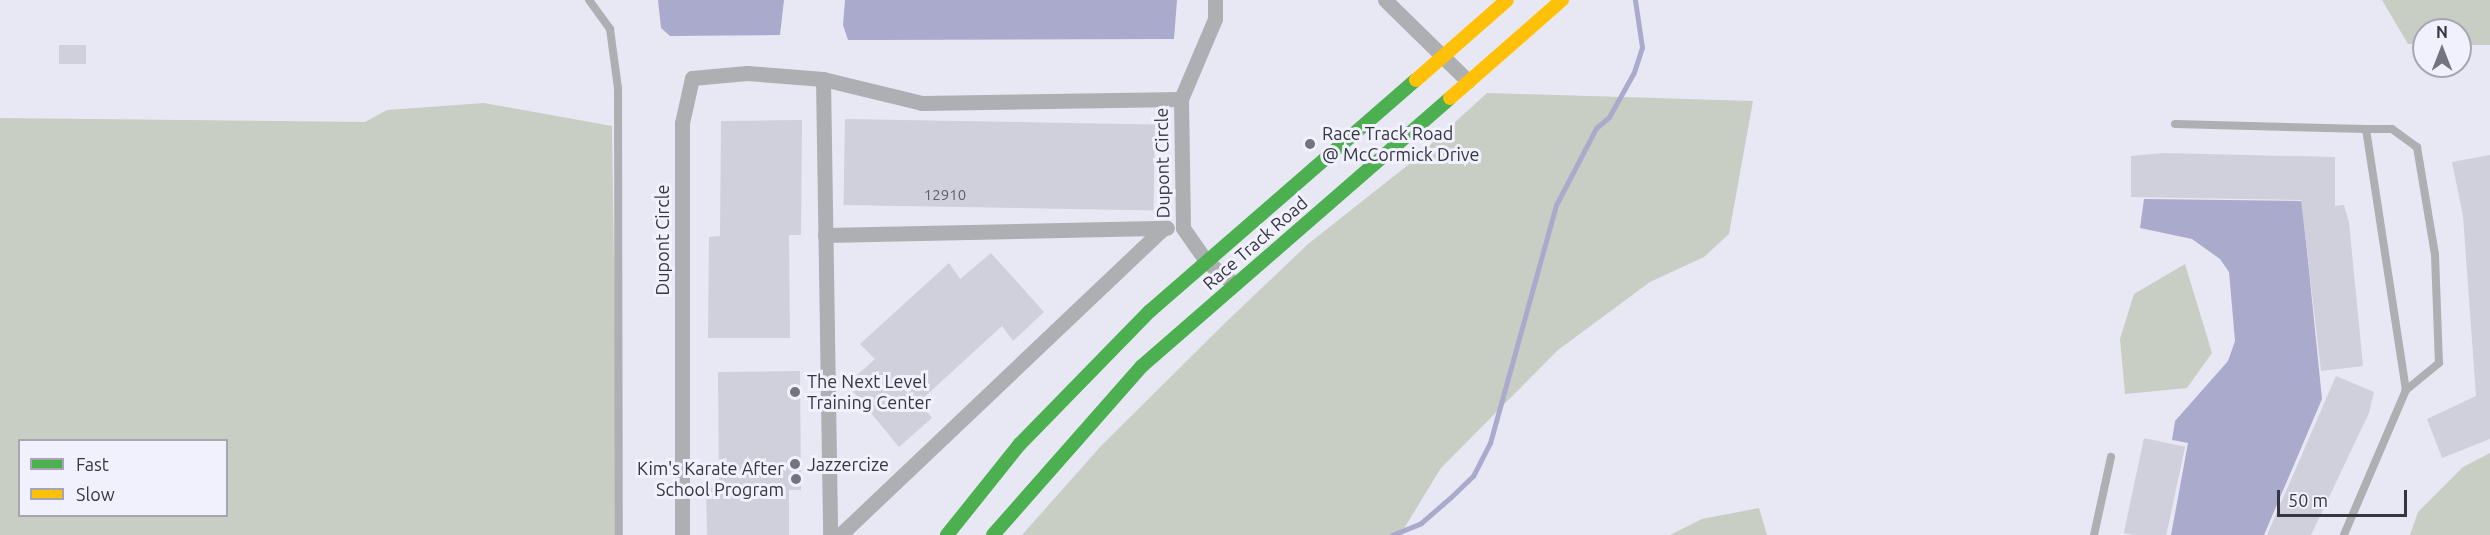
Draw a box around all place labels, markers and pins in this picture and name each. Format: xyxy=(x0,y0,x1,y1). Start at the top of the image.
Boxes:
place label: Race Track Road @ McCormick Drive xyxy=(1322,123,1480,166)
marker: Race Track Road @ McCormick Drive xyxy=(1303,137,1317,151)
place label: The Next Level Training Center xyxy=(807,371,931,413)
marker: The Next Level Training Center xyxy=(788,385,802,399)
place label: Jazzercize xyxy=(807,453,889,475)
marker: Jazzercize xyxy=(788,457,802,471)
place label: Kim's Karate After School Program xyxy=(637,458,784,500)
marker: Kim's Karate After School Program xyxy=(789,472,803,486)

